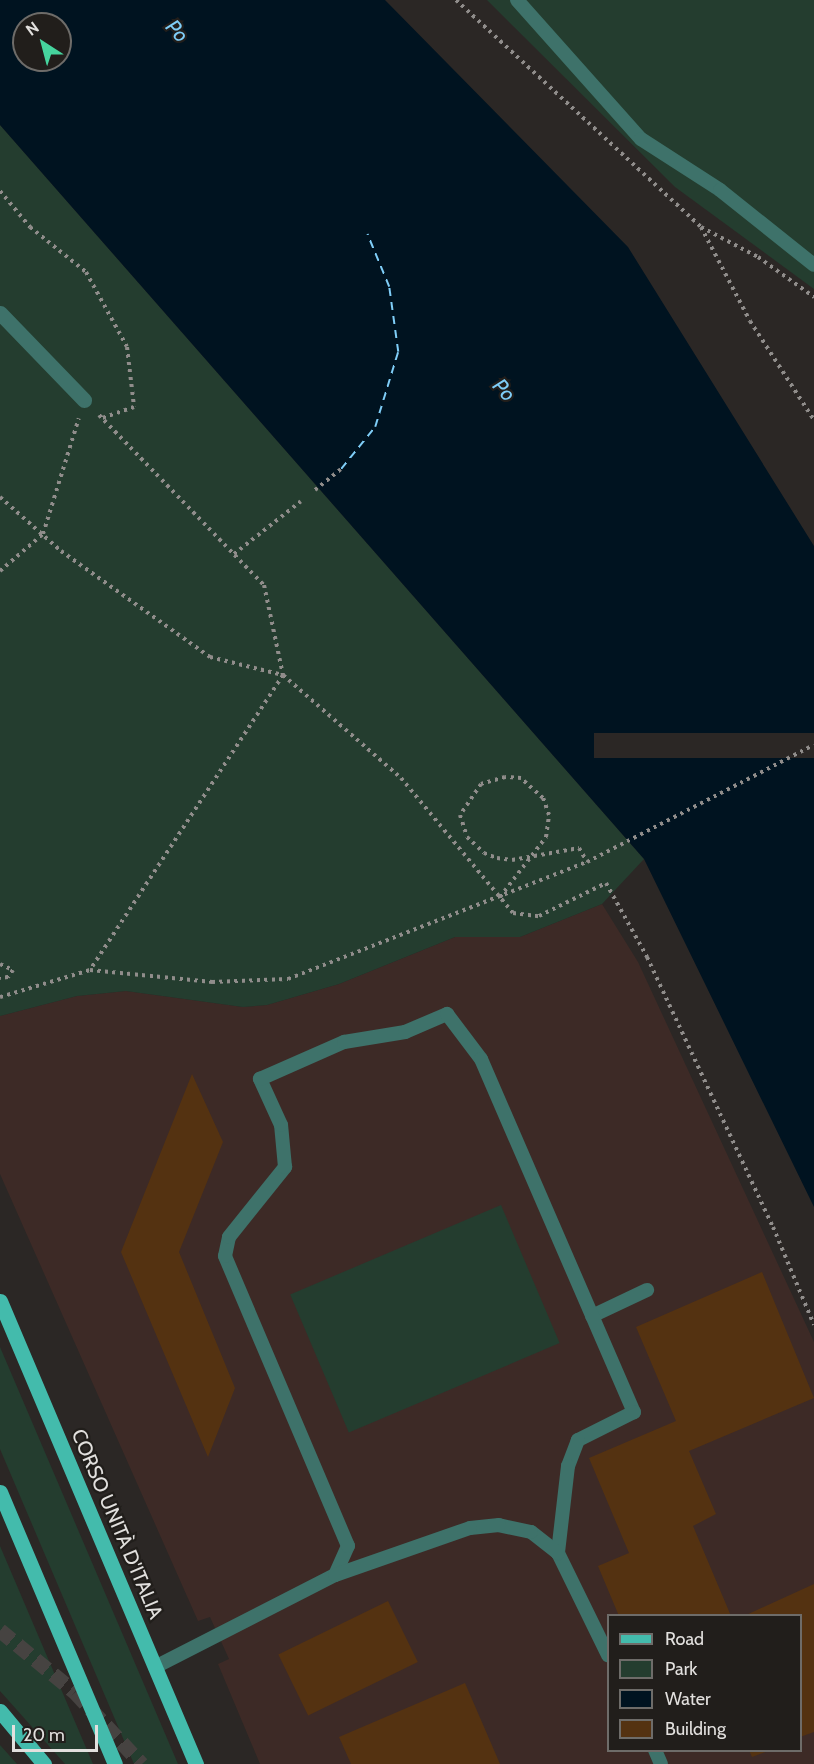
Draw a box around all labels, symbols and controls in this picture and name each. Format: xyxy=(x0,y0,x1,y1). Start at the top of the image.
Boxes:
north arrow xyxy=(12,12,72,72)
water label: Po xyxy=(160,14,194,48)
text: N xyxy=(22,18,42,40)
water label: Po xyxy=(487,373,521,407)
street label: CORSO UNITÀ D'ITALIA xyxy=(66,1426,168,1622)
legend xyxy=(607,1614,802,1752)
text: Road xyxy=(665,1628,704,1650)
text: Park xyxy=(665,1658,697,1680)
text: Water xyxy=(665,1688,711,1710)
scale bar xyxy=(15,1713,100,1751)
text: Building xyxy=(665,1718,726,1740)
text: 20 m xyxy=(23,1724,65,1746)

